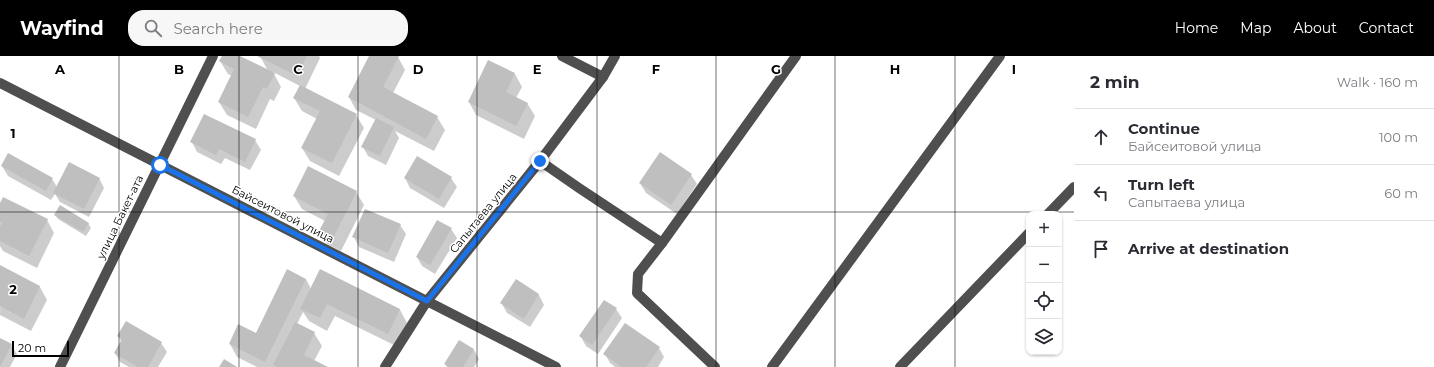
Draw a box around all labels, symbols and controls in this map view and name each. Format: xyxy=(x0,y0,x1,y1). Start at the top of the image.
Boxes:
search box xyxy=(128,10,408,46)
text: Wayfind xyxy=(20,17,104,40)
icon: search xyxy=(142,17,164,39)
text: Search here xyxy=(174,19,263,38)
text: Home xyxy=(1175,19,1218,37)
text: Map xyxy=(1240,19,1271,37)
text: About xyxy=(1293,19,1337,37)
text: Contact xyxy=(1359,19,1414,37)
text: A xyxy=(54,61,66,77)
text: B xyxy=(174,61,184,77)
text: C xyxy=(293,61,303,77)
text: D xyxy=(413,61,424,77)
text: E xyxy=(533,61,542,77)
text: F xyxy=(652,61,660,77)
text: G xyxy=(771,61,781,77)
text: H xyxy=(890,61,900,77)
text: I xyxy=(1012,61,1016,77)
text: 2 min xyxy=(1090,72,1140,92)
text: Walk · 160 m xyxy=(1337,74,1418,90)
text: Continue xyxy=(1128,119,1200,138)
text: 1 xyxy=(10,125,16,141)
icon: ahead xyxy=(1090,126,1112,148)
text: 100 m xyxy=(1379,129,1418,145)
text: Байсеитовой улица xyxy=(1128,138,1261,154)
route end xyxy=(531,152,549,170)
route start xyxy=(151,156,169,174)
street label: Сапытаева улица xyxy=(446,170,520,256)
street label: улица Бакет-ата xyxy=(93,173,146,262)
text: Turn left xyxy=(1128,175,1195,194)
street label: Байсеитовой улица xyxy=(230,182,336,246)
icon: left xyxy=(1090,182,1112,204)
text: 60 m xyxy=(1384,185,1418,201)
text: Сапытаева улица xyxy=(1128,194,1245,210)
map controls xyxy=(1026,211,1062,355)
button: + xyxy=(1026,211,1062,247)
icon: arrive xyxy=(1090,238,1112,260)
text: Arrive at destination xyxy=(1128,239,1289,258)
button: − xyxy=(1026,247,1062,283)
text: 2 xyxy=(9,281,17,297)
button: locate xyxy=(1026,283,1062,319)
button: layers xyxy=(1026,319,1062,355)
scale bar xyxy=(12,339,69,358)
text: 20 m xyxy=(18,341,46,355)

